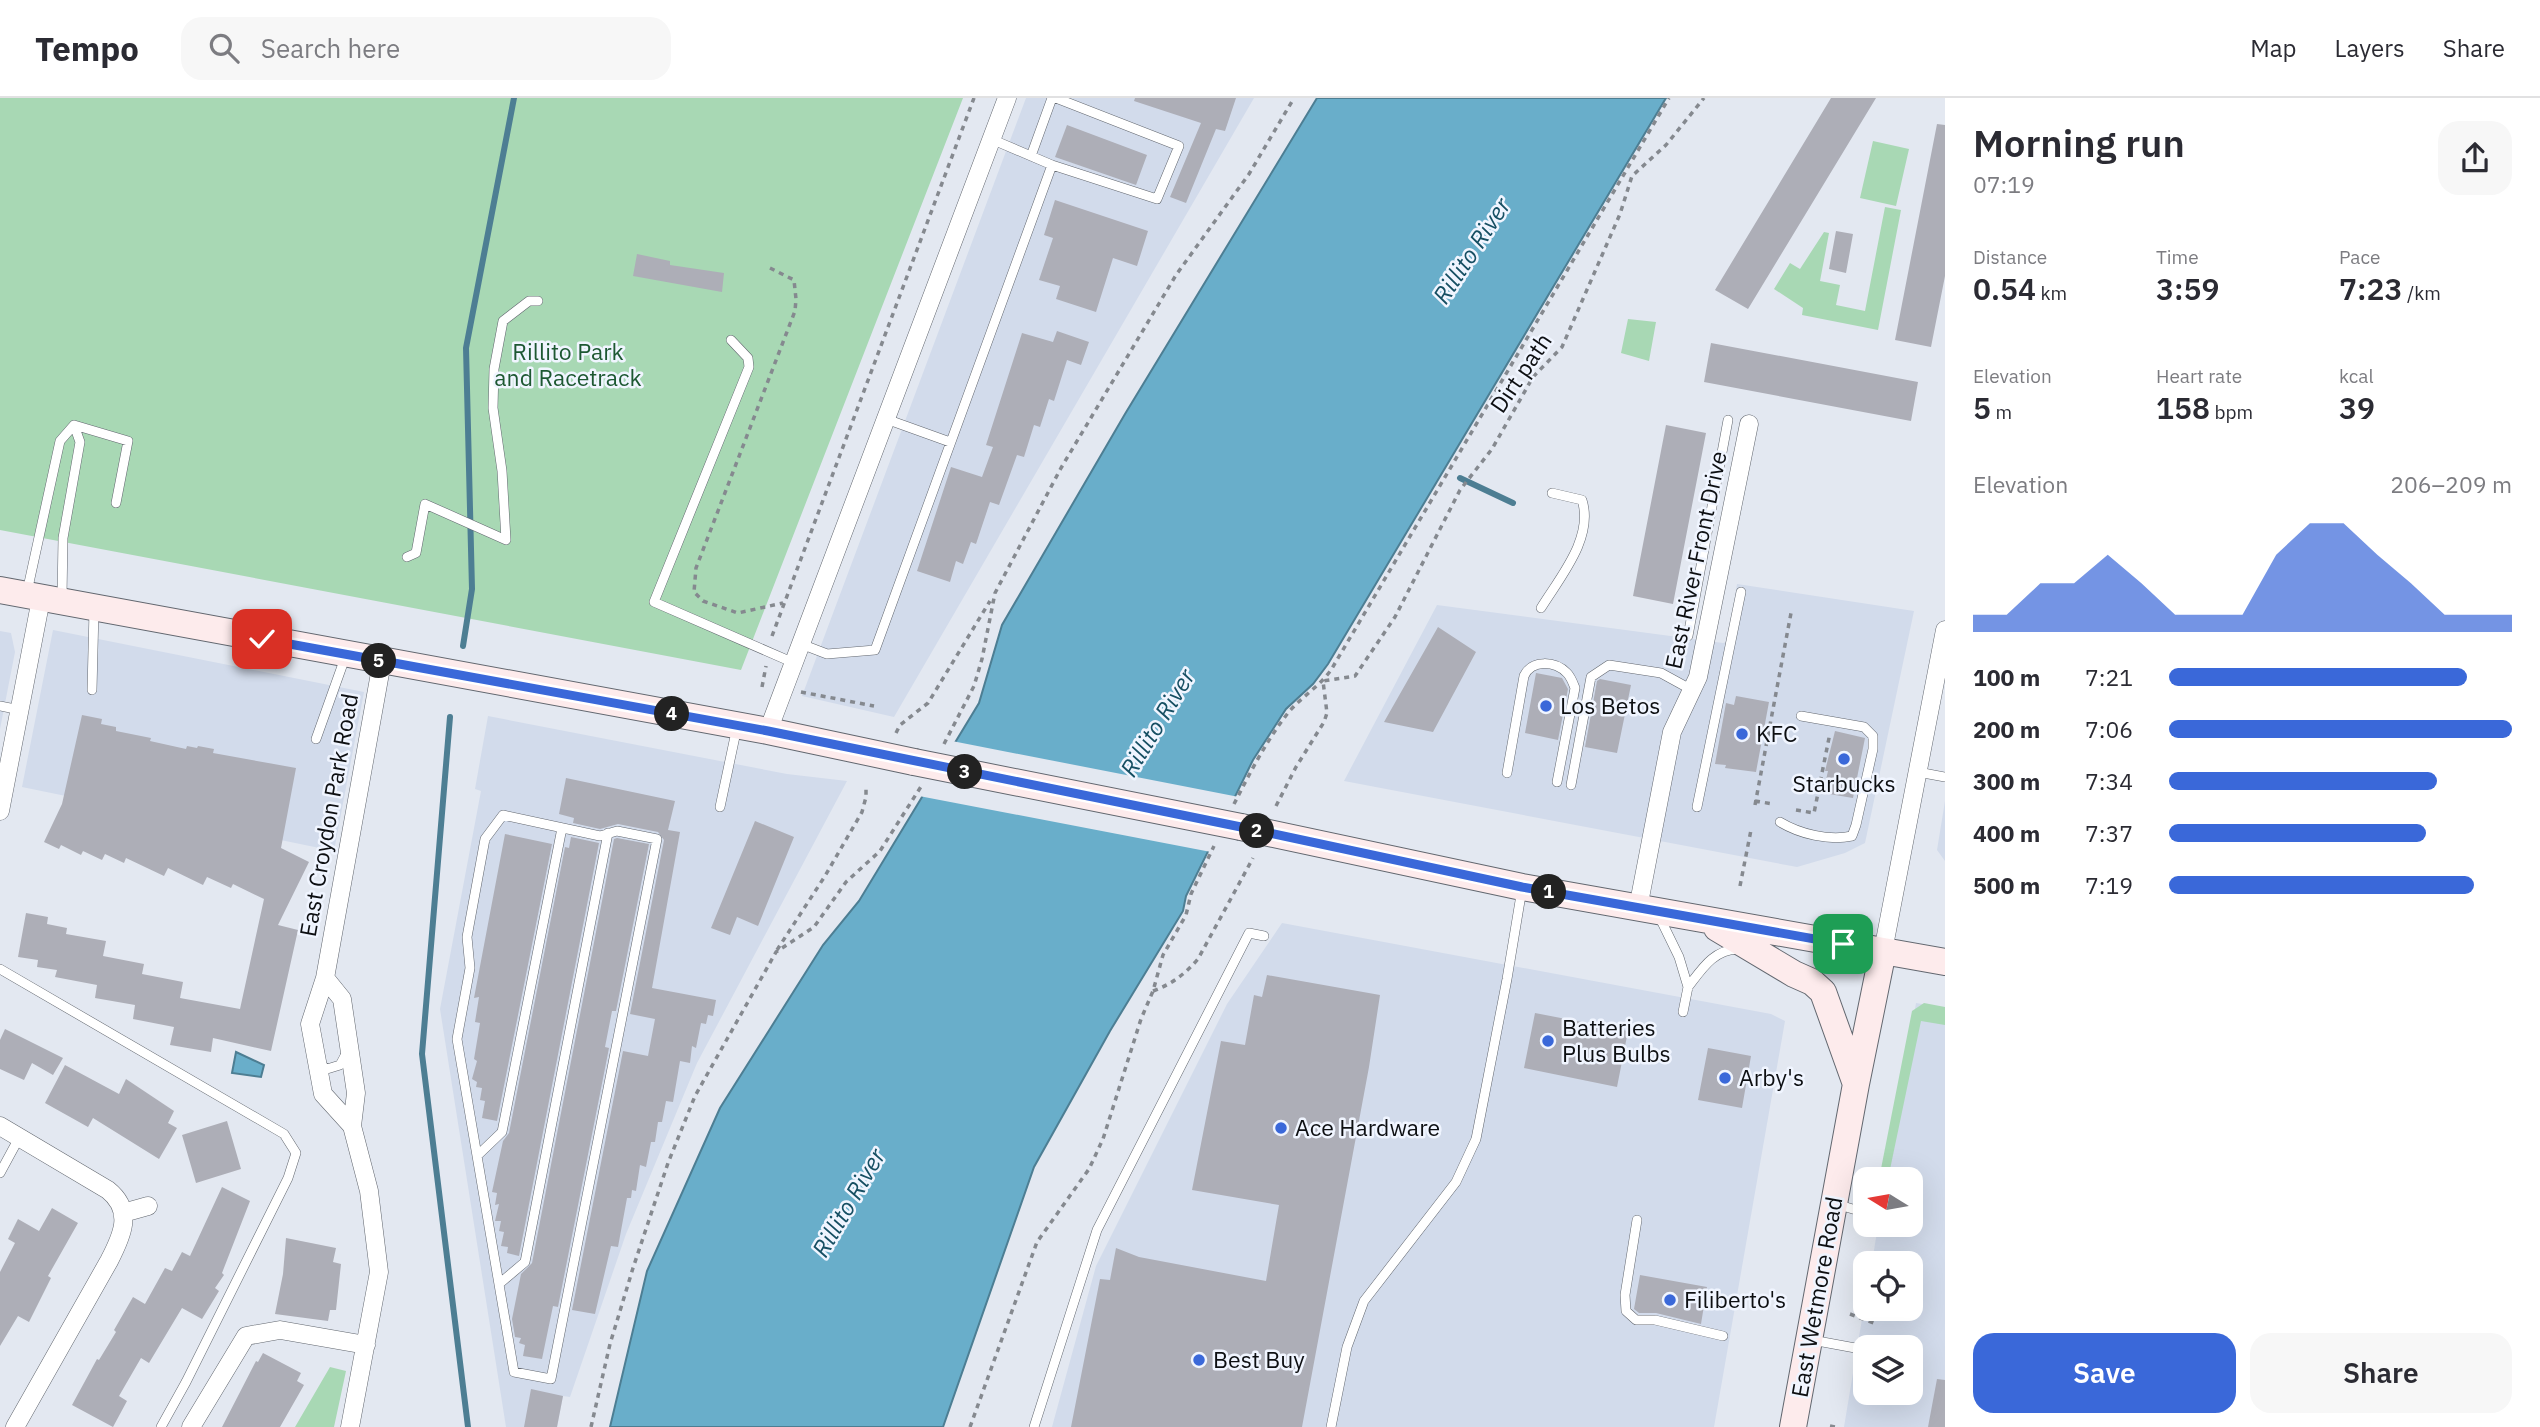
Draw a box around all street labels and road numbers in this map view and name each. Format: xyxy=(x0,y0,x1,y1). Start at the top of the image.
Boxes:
street label: Dirt path xyxy=(1483,327,1558,418)
street label: East River Front Drive xyxy=(1657,448,1733,671)
street label: East Croydon Park Road xyxy=(292,691,364,939)
street label: East Wetmore Road xyxy=(1784,1194,1848,1400)

